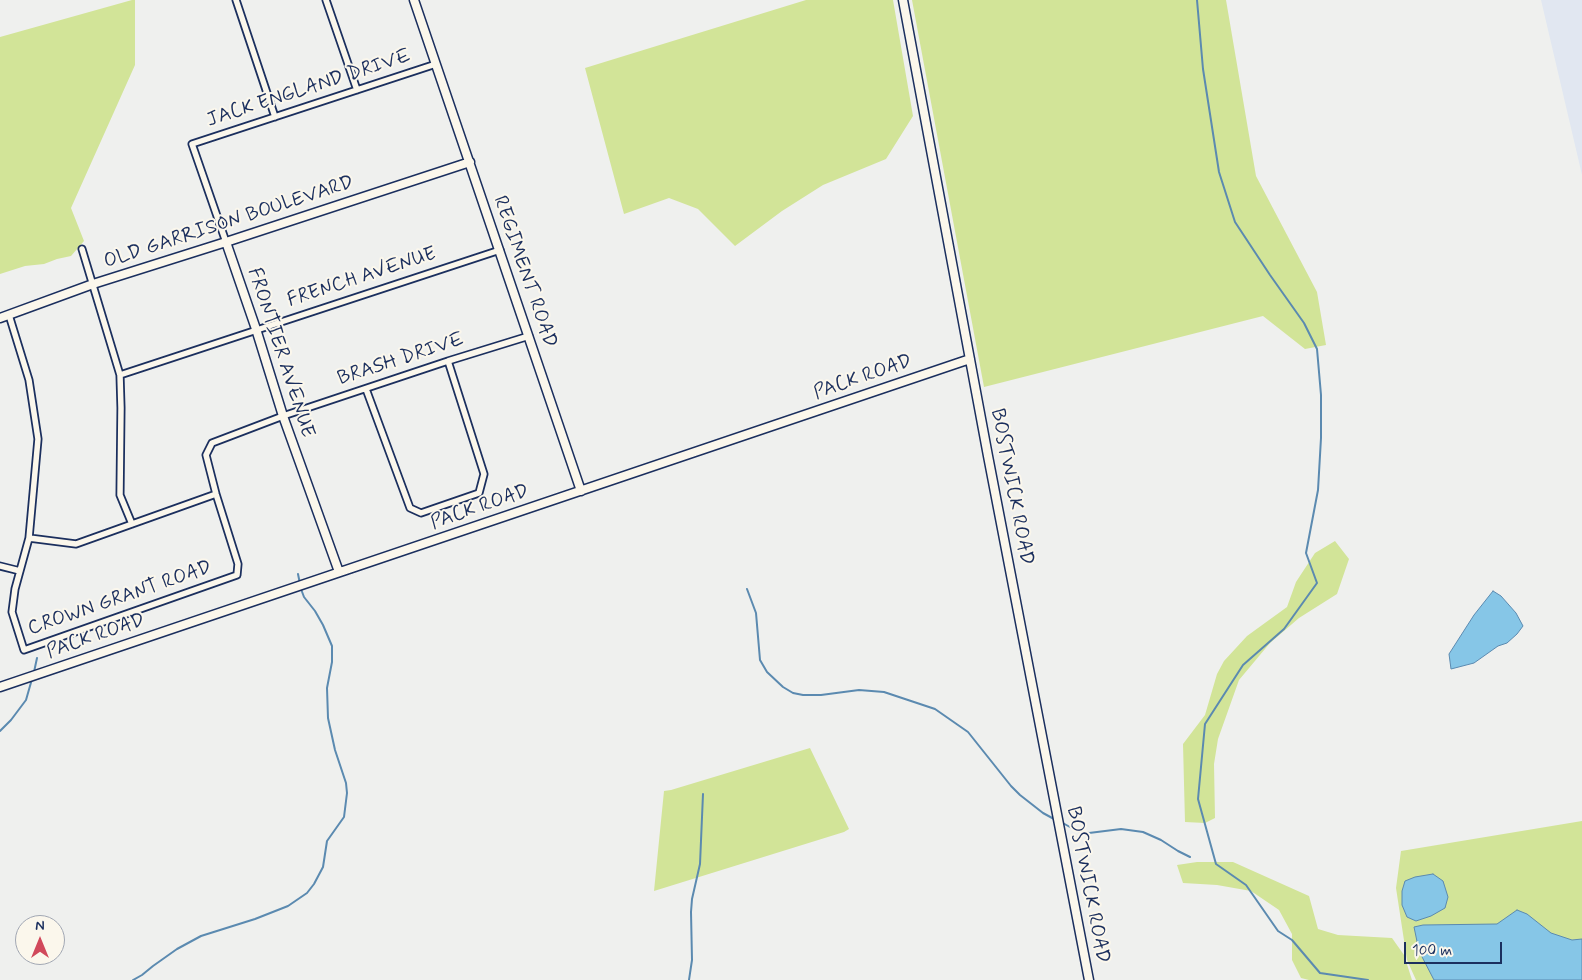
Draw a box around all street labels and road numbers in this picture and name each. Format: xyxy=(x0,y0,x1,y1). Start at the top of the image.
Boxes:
street label: JACK ENGLAND DRIVE xyxy=(204,45,414,133)
street label: OLD GARRISON BOULEVARD xyxy=(101,171,357,275)
street label: REGIMENT ROAD xyxy=(487,193,561,351)
street label: FRENCH AVENUE xyxy=(285,243,439,313)
street label: FRONTIER AVENUE xyxy=(241,265,319,441)
street label: BRASH DRIVE xyxy=(335,328,467,392)
street label: PACK ROAD xyxy=(811,350,915,406)
street label: BOSTWICK ROAD xyxy=(984,407,1038,567)
street label: PACK ROAD xyxy=(428,480,532,536)
street label: CROWN GRANT ROAD xyxy=(25,556,215,642)
street label: PACK ROAD xyxy=(44,609,148,665)
street label: BOSTWICK ROAD xyxy=(1060,805,1114,965)

